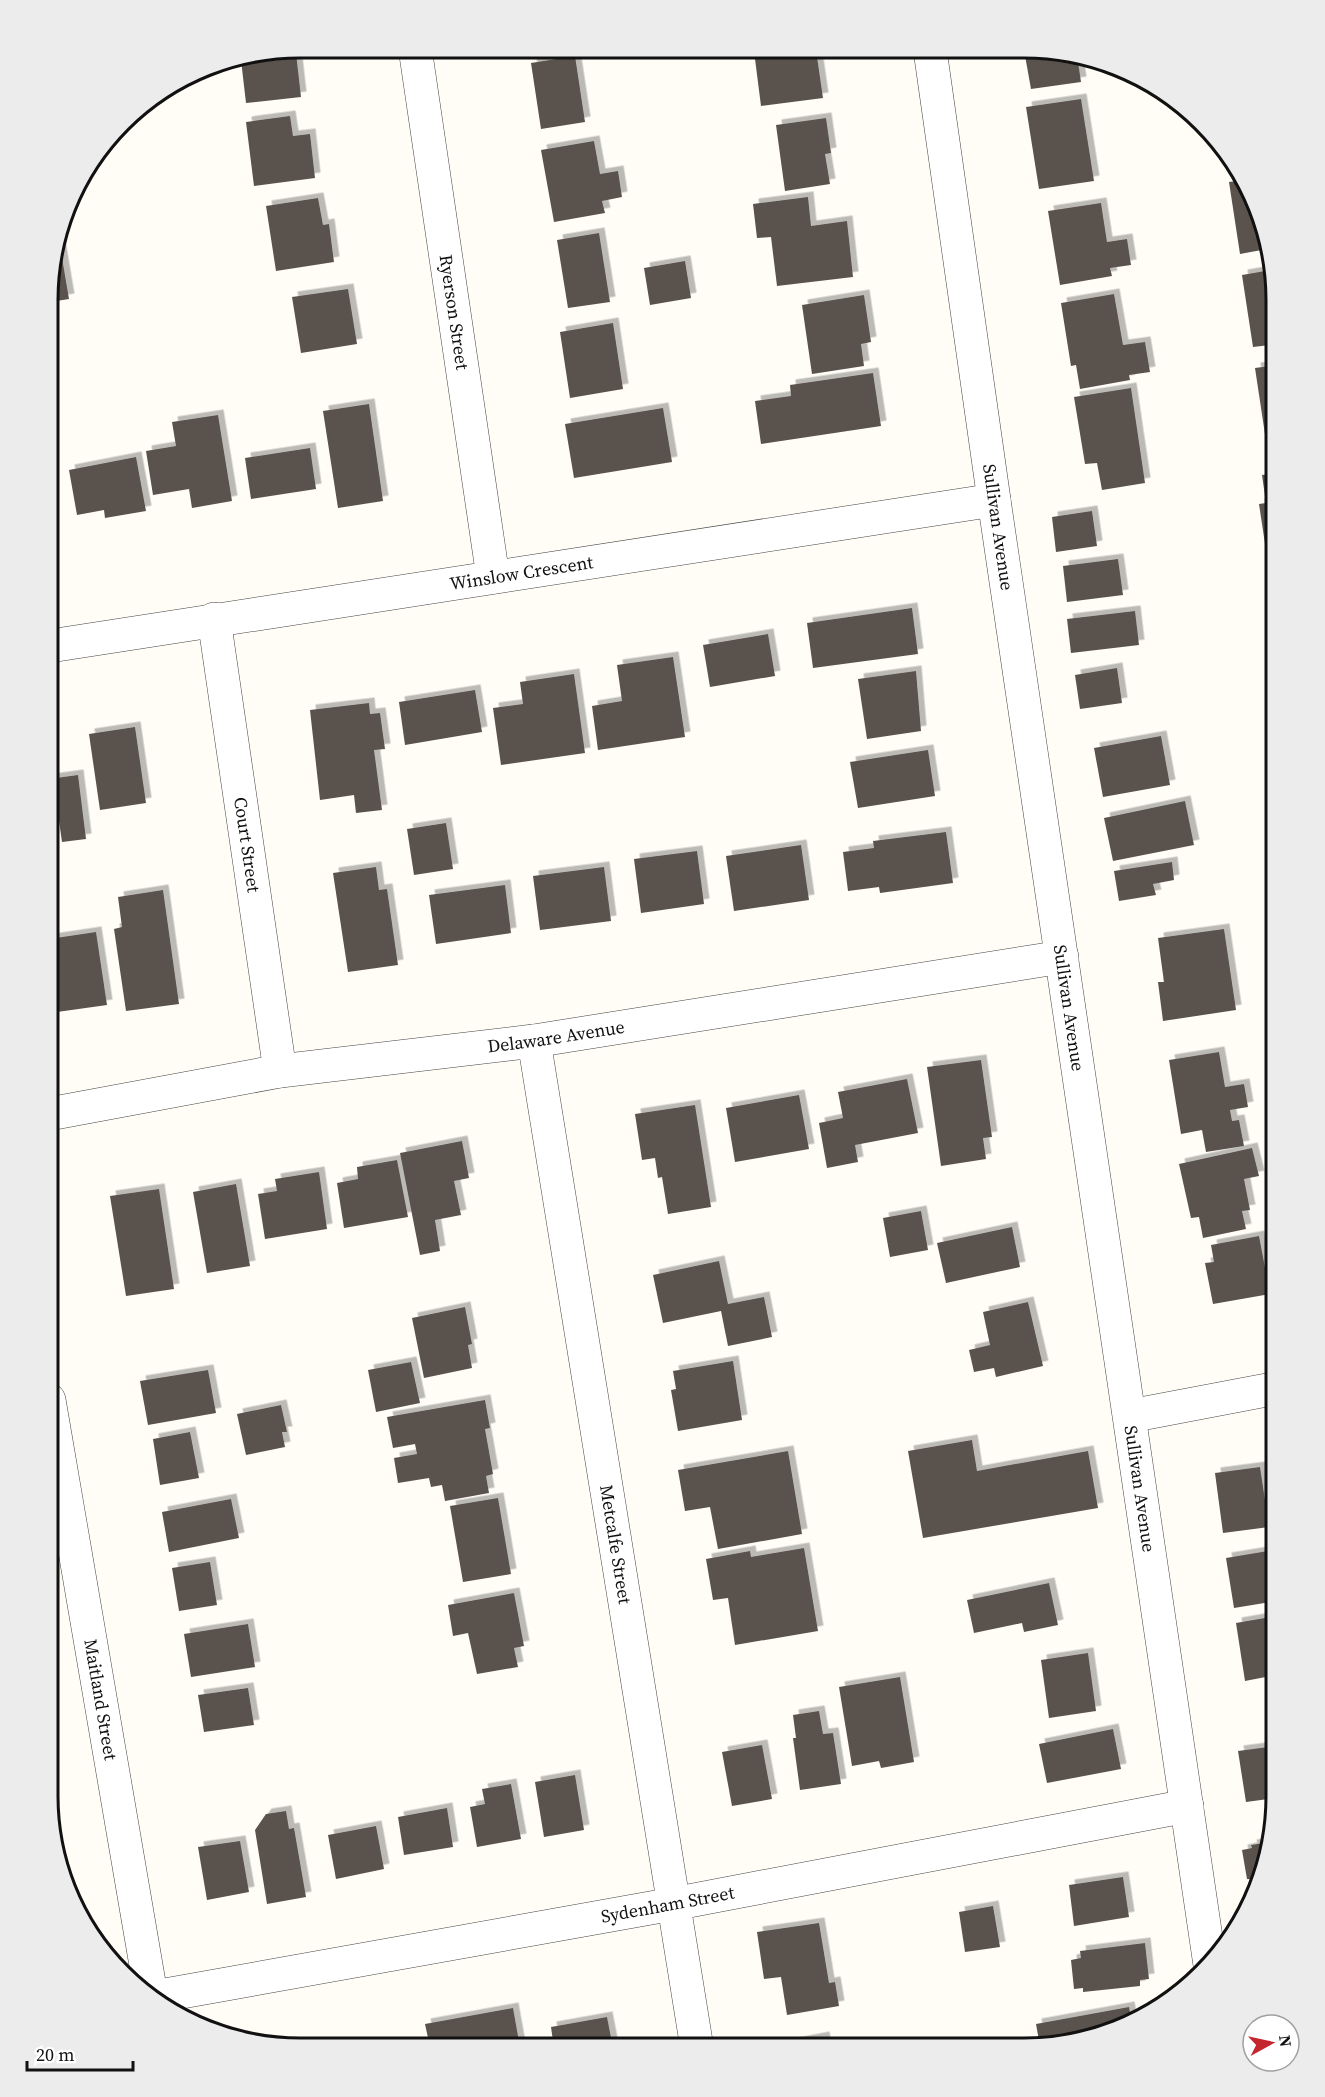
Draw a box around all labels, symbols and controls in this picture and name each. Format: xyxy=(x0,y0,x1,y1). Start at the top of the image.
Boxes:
street label: Ryerson Street xyxy=(434,253,475,372)
street label: Sullivan Avenue xyxy=(977,462,1020,592)
street label: Winslow Crescent xyxy=(448,549,595,596)
street label: Court Street xyxy=(228,795,267,894)
street label: Sullivan Avenue xyxy=(1048,943,1091,1073)
street label: Delaware Avenue xyxy=(486,1014,626,1058)
street label: Sullivan Avenue xyxy=(1119,1424,1162,1554)
street label: Metcalfe Street xyxy=(594,1483,638,1606)
street label: Maitland Street xyxy=(78,1637,124,1762)
street label: Sydenham Street xyxy=(599,1880,736,1929)
north arrow xyxy=(1241,2013,1301,2073)
scale bar xyxy=(27,2034,134,2072)
text: N xyxy=(1274,2034,1298,2049)
text: 20 m xyxy=(36,2042,74,2067)

